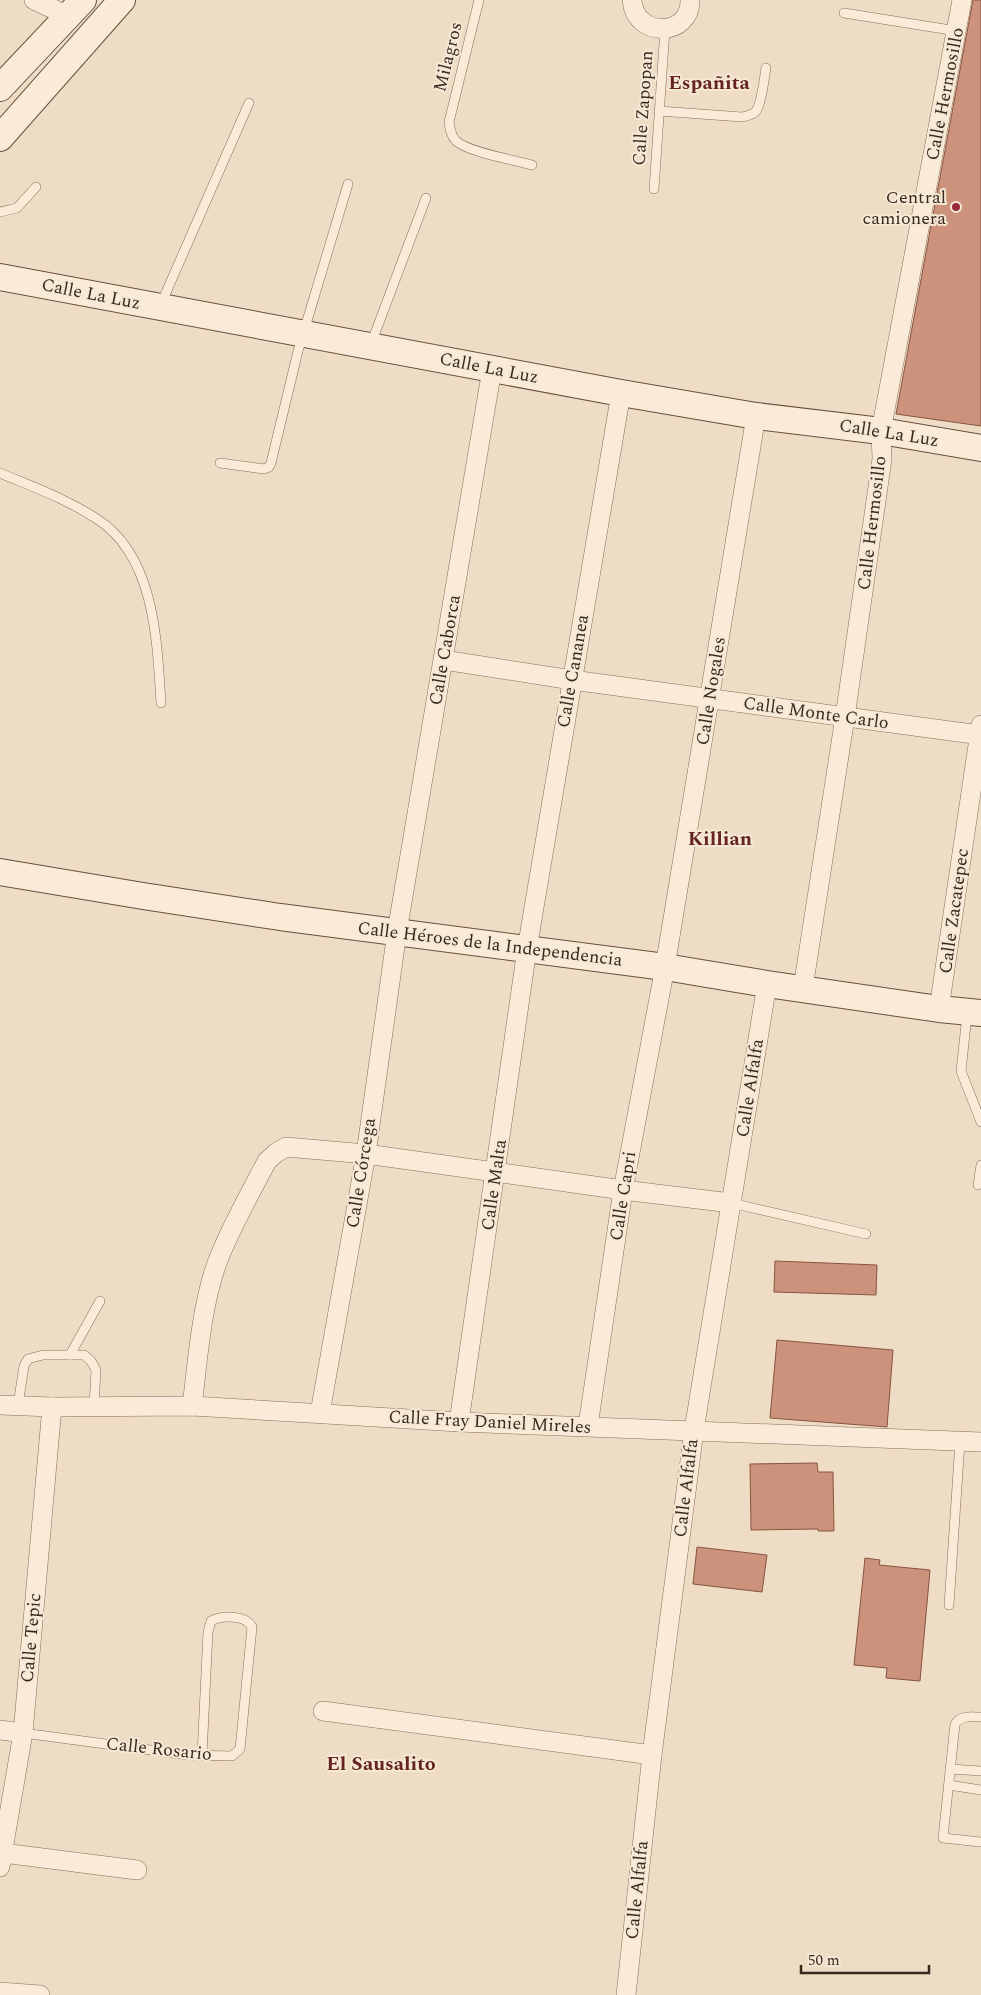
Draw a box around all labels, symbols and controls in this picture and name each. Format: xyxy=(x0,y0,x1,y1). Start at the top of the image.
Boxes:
street label: Milagros xyxy=(426,19,470,95)
street label: Calle Hermosillo xyxy=(919,25,971,163)
street label: Calle Zapopan xyxy=(626,49,660,167)
district label: Españita xyxy=(668,68,750,98)
place label: Central camionera xyxy=(863,184,946,232)
marker: Central camionera xyxy=(950,201,962,213)
street label: Calle La Luz xyxy=(39,271,143,317)
street label: Calle La Luz xyxy=(437,345,541,391)
street label: Calle La Luz xyxy=(837,412,941,454)
street label: Calle Hermosillo xyxy=(850,454,894,592)
street label: Calle Caborca xyxy=(422,592,468,707)
street label: Calle Cananea xyxy=(550,612,596,730)
street label: Calle Nogales xyxy=(689,635,733,747)
street label: Calle Monte Carlo xyxy=(742,689,890,737)
district label: Killian xyxy=(688,824,752,854)
street label: Calle Zacatepec xyxy=(932,847,976,975)
street label: Calle Héroes de la Independencia xyxy=(356,914,624,974)
street label: Calle Alfalfa xyxy=(729,1037,771,1139)
street label: Calle Córcega xyxy=(339,1116,383,1230)
street label: Calle Malta xyxy=(474,1137,514,1232)
street label: Calle Capri xyxy=(603,1149,643,1243)
street label: Calle Fray Daniel Mireles xyxy=(388,1403,592,1441)
street label: Calle Alfalfa xyxy=(667,1437,705,1539)
street label: Calle Tepic xyxy=(14,1592,48,1684)
street label: Calle Rosario xyxy=(105,1730,213,1768)
district label: El Sausalito xyxy=(326,1749,436,1779)
street label: Calle Alfalfa xyxy=(618,1839,656,1941)
scale bar xyxy=(801,1942,928,1974)
text: 50 m xyxy=(808,1949,840,1972)

